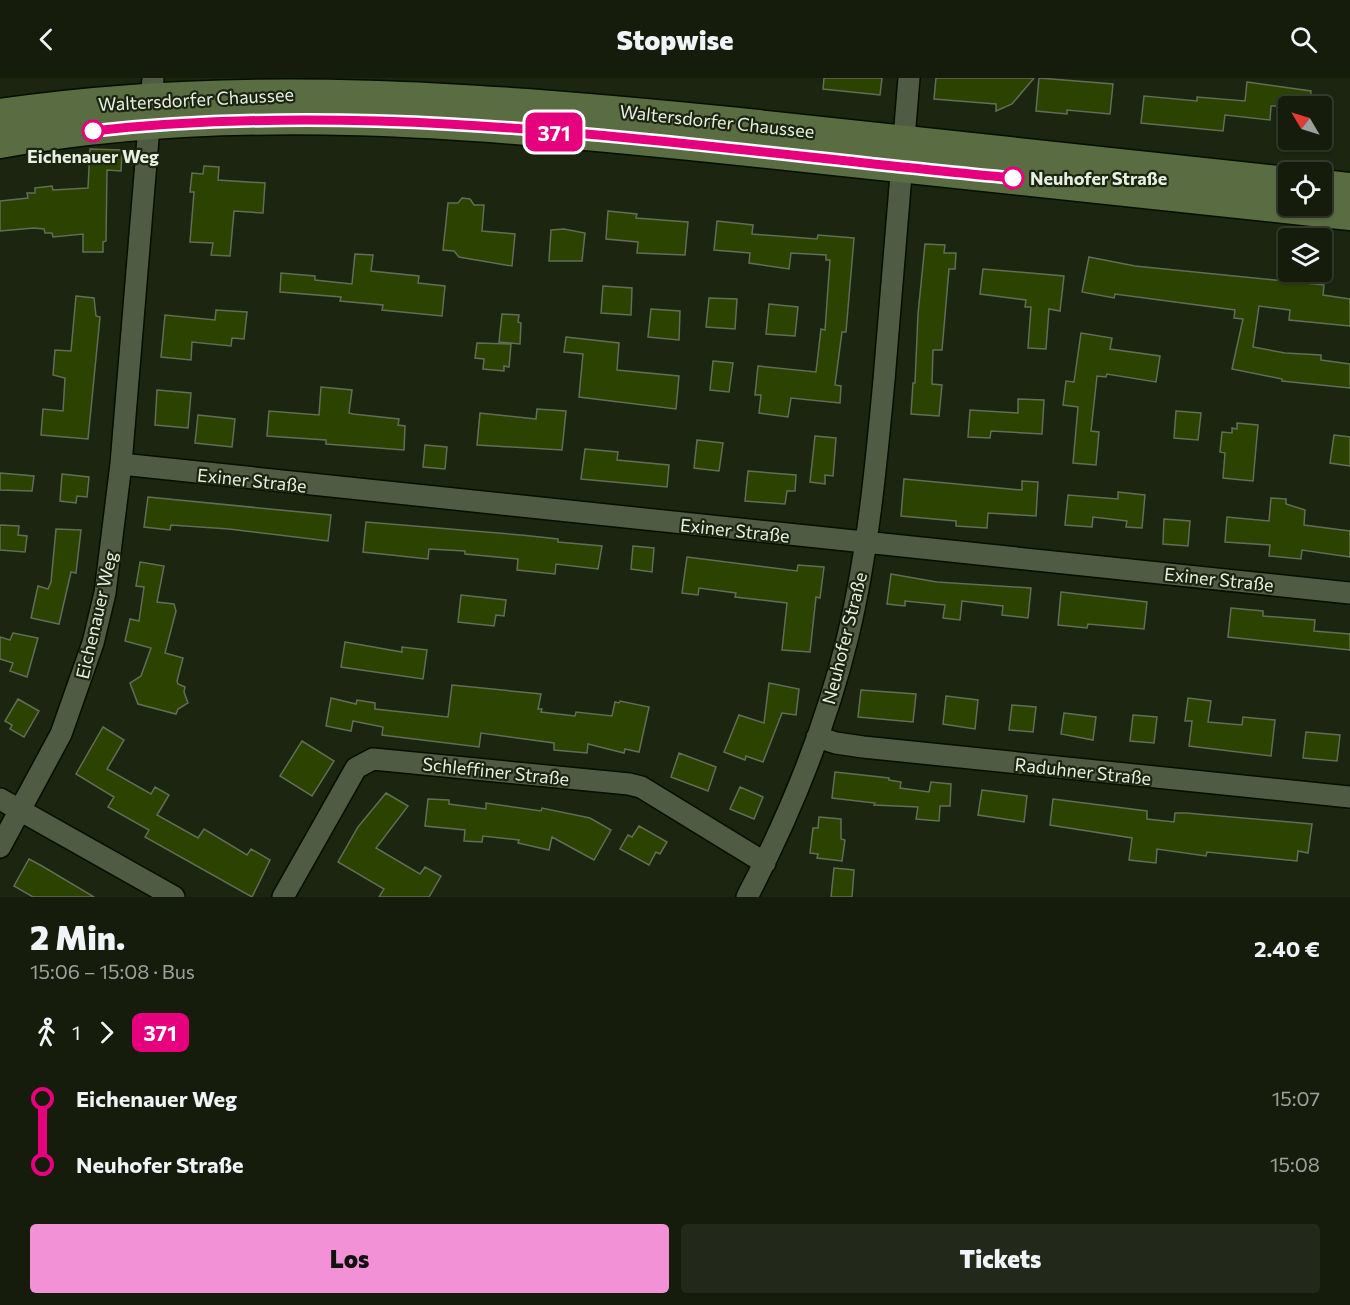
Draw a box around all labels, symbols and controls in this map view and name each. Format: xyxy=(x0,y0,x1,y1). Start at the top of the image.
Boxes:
icon: back xyxy=(30,23,63,56)
text: Stopwise xyxy=(616,23,734,56)
icon: search xyxy=(1287,23,1320,56)
street label: Waltersdorfer Chaussee xyxy=(98,83,294,115)
north arrow xyxy=(1278,96,1332,150)
map controls xyxy=(1278,96,1332,282)
street label: Waltersdorfer Chaussee xyxy=(618,100,816,142)
line badge: 371 xyxy=(520,112,588,152)
marker: Eichenauer Weg xyxy=(82,120,104,142)
text: 371 xyxy=(537,120,571,145)
place label: Eichenauer Weg xyxy=(27,145,159,167)
button: locate xyxy=(1278,162,1332,216)
marker: Neuhofer Straße xyxy=(1002,167,1024,189)
place label: Neuhofer Straße xyxy=(1030,167,1167,189)
button: layers xyxy=(1278,228,1332,282)
street label: Exiner Straße xyxy=(196,463,308,497)
street label: Exiner Straße xyxy=(679,513,791,547)
street label: Eichenauer Weg xyxy=(71,549,121,681)
street label: Exiner Straße xyxy=(1163,562,1275,596)
street label: Neuhofer Straße xyxy=(817,570,871,706)
street label: Schleffiner Straße xyxy=(422,752,570,790)
street label: Raduhner Straße xyxy=(1014,753,1152,789)
text: 2 Min. xyxy=(30,916,125,957)
text: 2.40 € xyxy=(1254,935,1320,962)
text: 15:06 – 15:08 · Bus xyxy=(30,959,195,983)
icon: walk xyxy=(30,1016,63,1049)
icon: forward xyxy=(90,1016,123,1049)
text: 1 xyxy=(72,1020,81,1044)
text: 371 xyxy=(144,1020,177,1045)
text: Eichenauer Weg xyxy=(76,1085,237,1112)
text: 15:07 xyxy=(1272,1086,1320,1110)
text: Neuhofer Straße xyxy=(76,1151,244,1178)
text: 15:08 xyxy=(1270,1152,1320,1176)
button: Los xyxy=(30,1224,669,1293)
button: Tickets xyxy=(681,1224,1320,1293)

